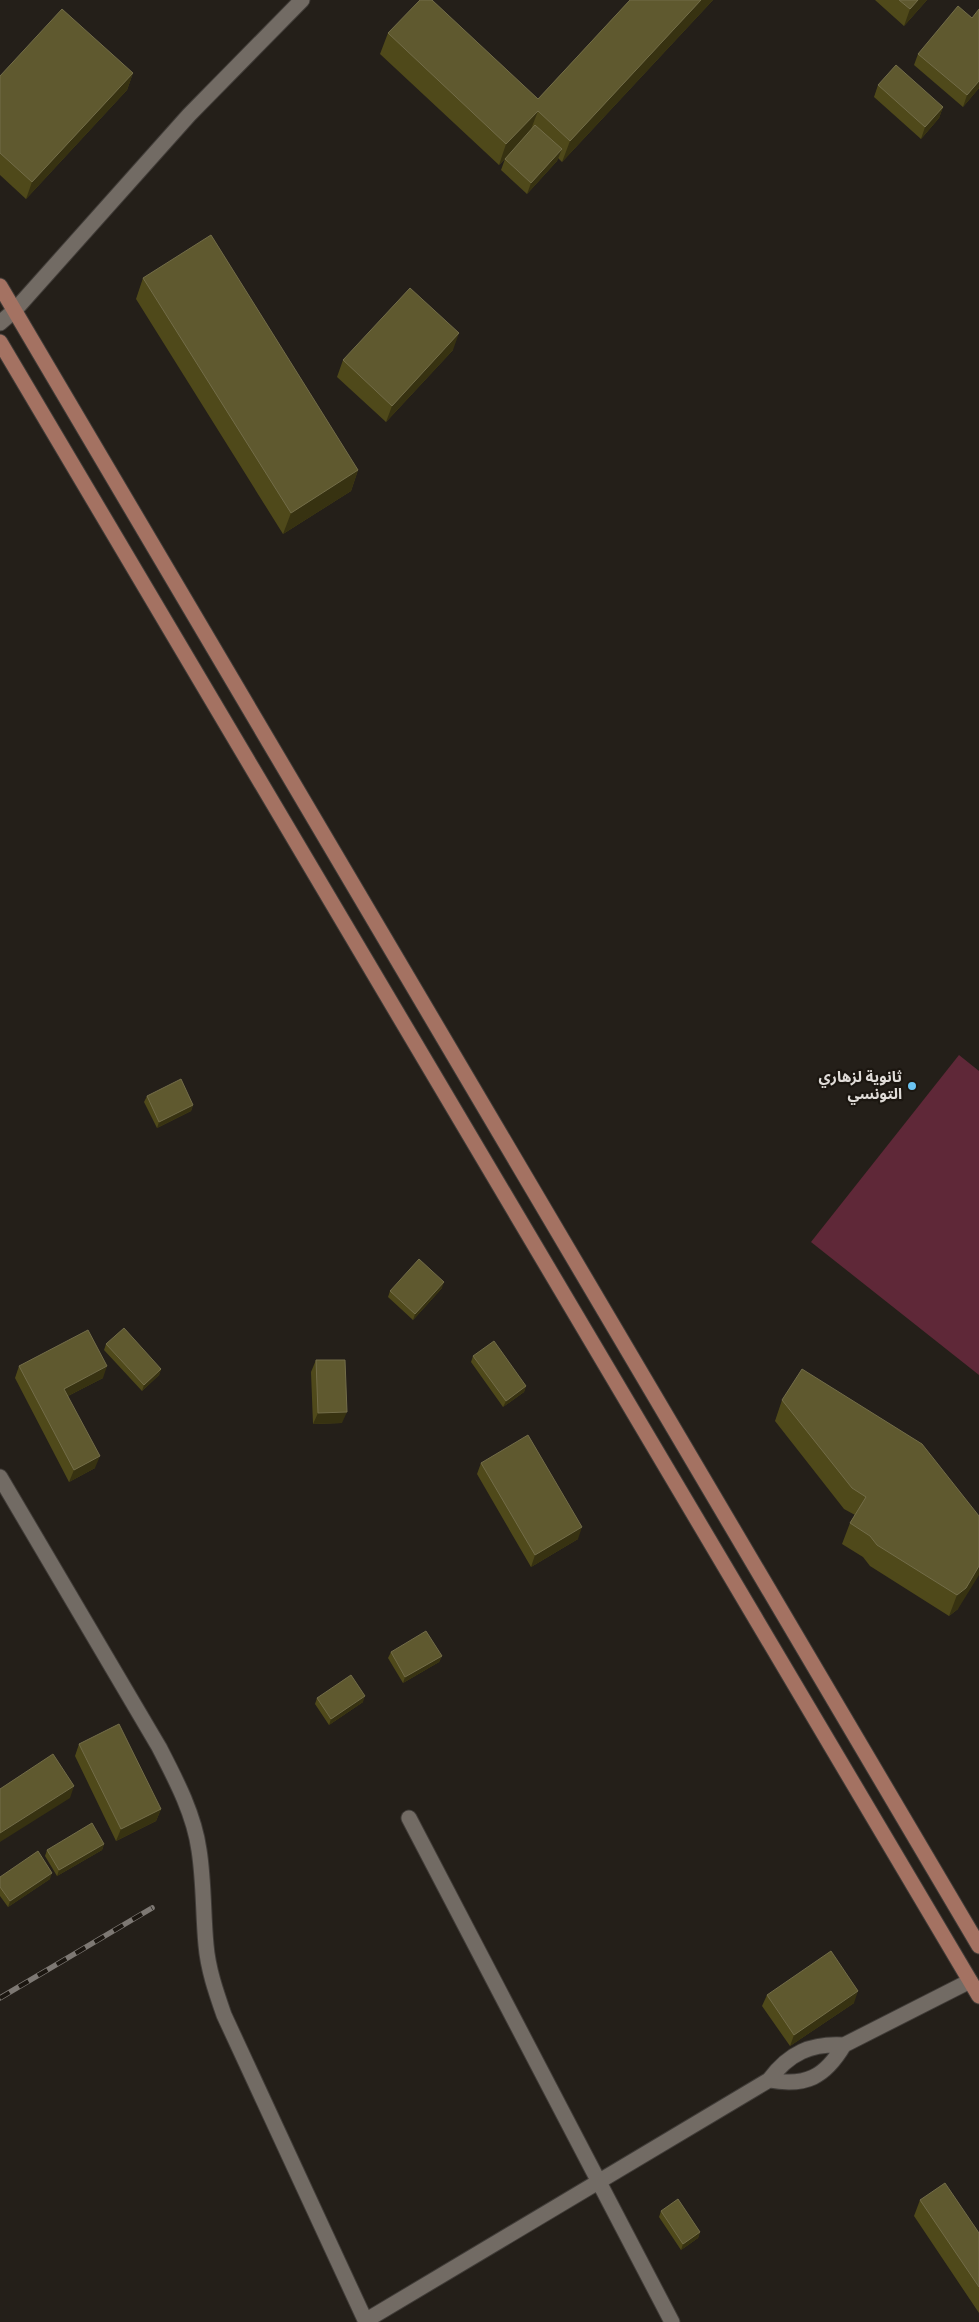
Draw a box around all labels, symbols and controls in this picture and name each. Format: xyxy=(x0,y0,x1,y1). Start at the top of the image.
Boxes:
place label: ثانوية لزهاري التونسي xyxy=(819,1068,902,1105)
marker: ثانوية لزهاري التونسي xyxy=(906,1080,918,1092)

